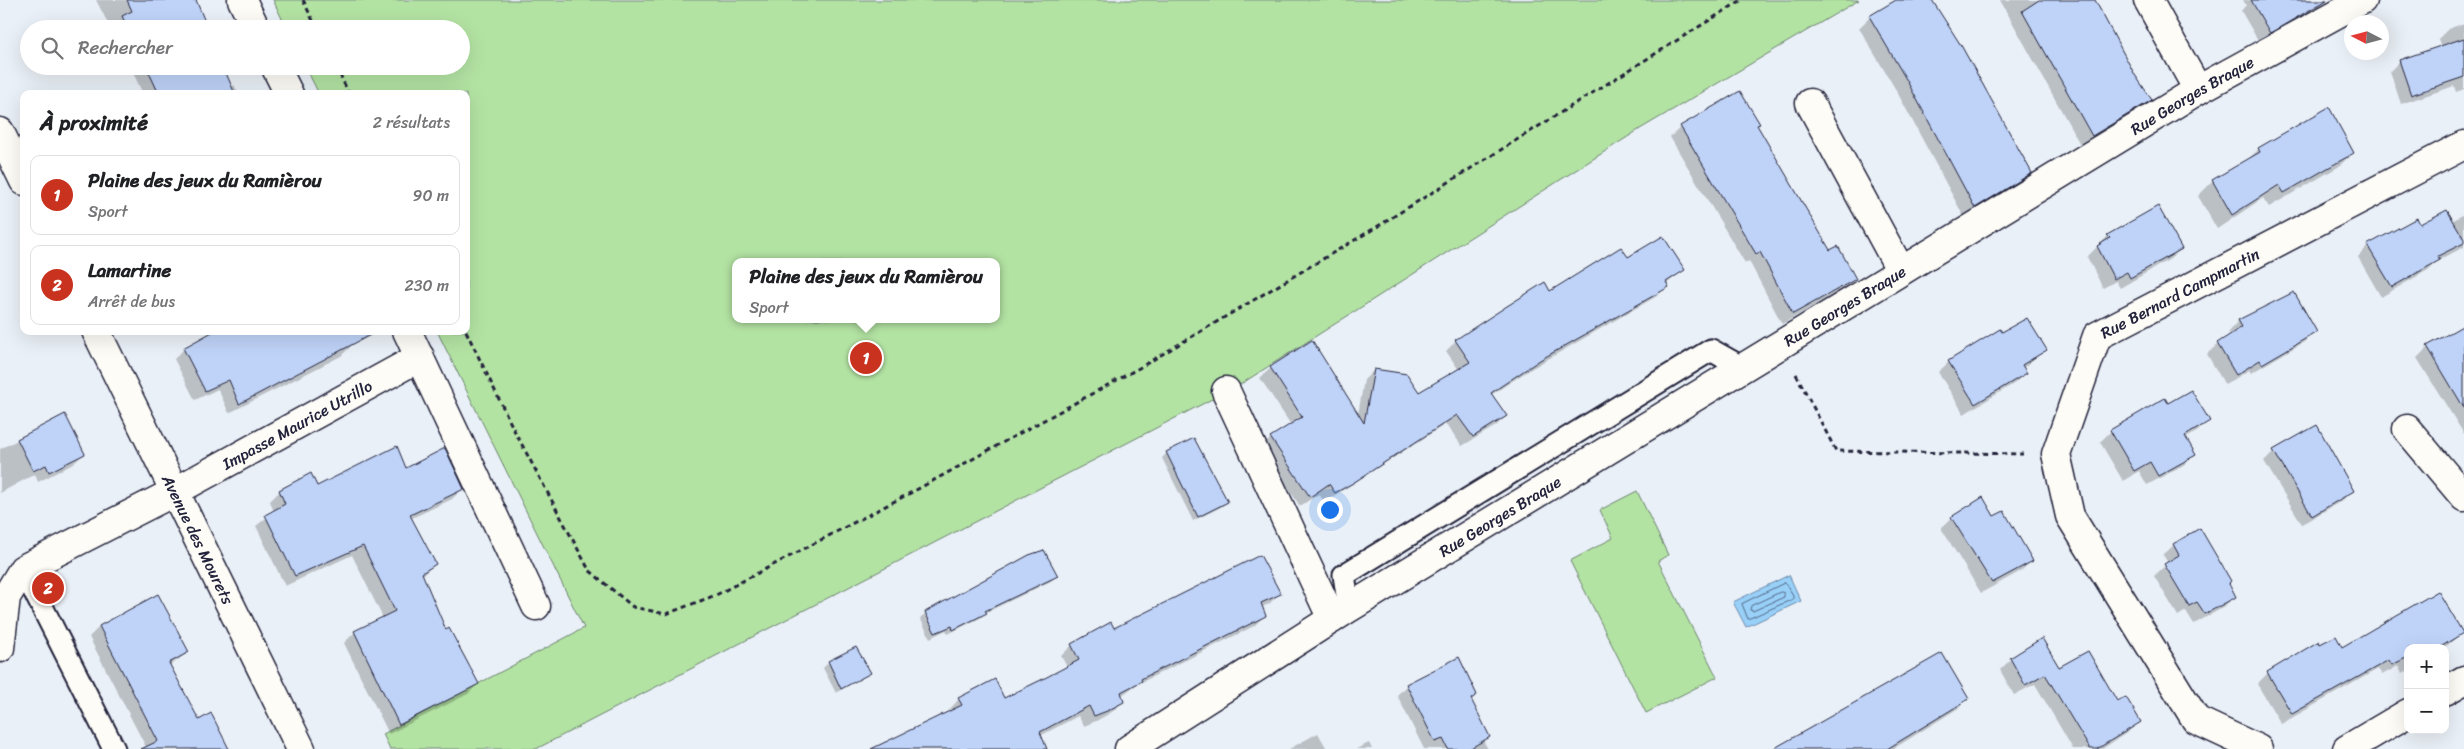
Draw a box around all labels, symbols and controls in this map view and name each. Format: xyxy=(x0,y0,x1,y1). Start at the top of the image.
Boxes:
north arrow xyxy=(2344,15,2389,60)
search box xyxy=(20,20,470,75)
text: Rechercher xyxy=(78,31,173,64)
icon: search xyxy=(38,34,66,62)
street label: Rue Georges Braque xyxy=(2124,48,2259,143)
text: À proximité xyxy=(40,104,148,142)
text: 2 résultats xyxy=(373,108,450,137)
text: Plaine des jeux du Ramièrou xyxy=(88,164,322,197)
text: 1 xyxy=(54,181,60,210)
text: 90 m xyxy=(413,181,449,210)
text: Sport xyxy=(88,197,128,226)
street label: Rue Bernard Campmartin xyxy=(2095,239,2265,346)
text: Lamartine xyxy=(88,254,171,287)
street label: Rue Georges Braque xyxy=(1778,257,1912,354)
popup xyxy=(732,258,1000,323)
text: Plaine des jeux du Ramièrou xyxy=(749,260,983,293)
text: 2 xyxy=(52,271,62,300)
text: 230 m xyxy=(404,271,449,300)
text: Arrêt de bus xyxy=(88,287,175,316)
text: Sport xyxy=(749,293,789,322)
pin: 1 xyxy=(850,339,882,377)
street label: Impasse Maurice Utrillo xyxy=(216,371,378,478)
street label: Rue Georges Braque xyxy=(1433,467,1567,565)
street label: Avenue des Mourets xyxy=(153,468,243,610)
your location xyxy=(1317,497,1343,523)
pin: 2 xyxy=(32,569,64,607)
map controls xyxy=(2404,644,2449,734)
button: + xyxy=(2404,644,2449,689)
button: − xyxy=(2404,689,2449,734)

